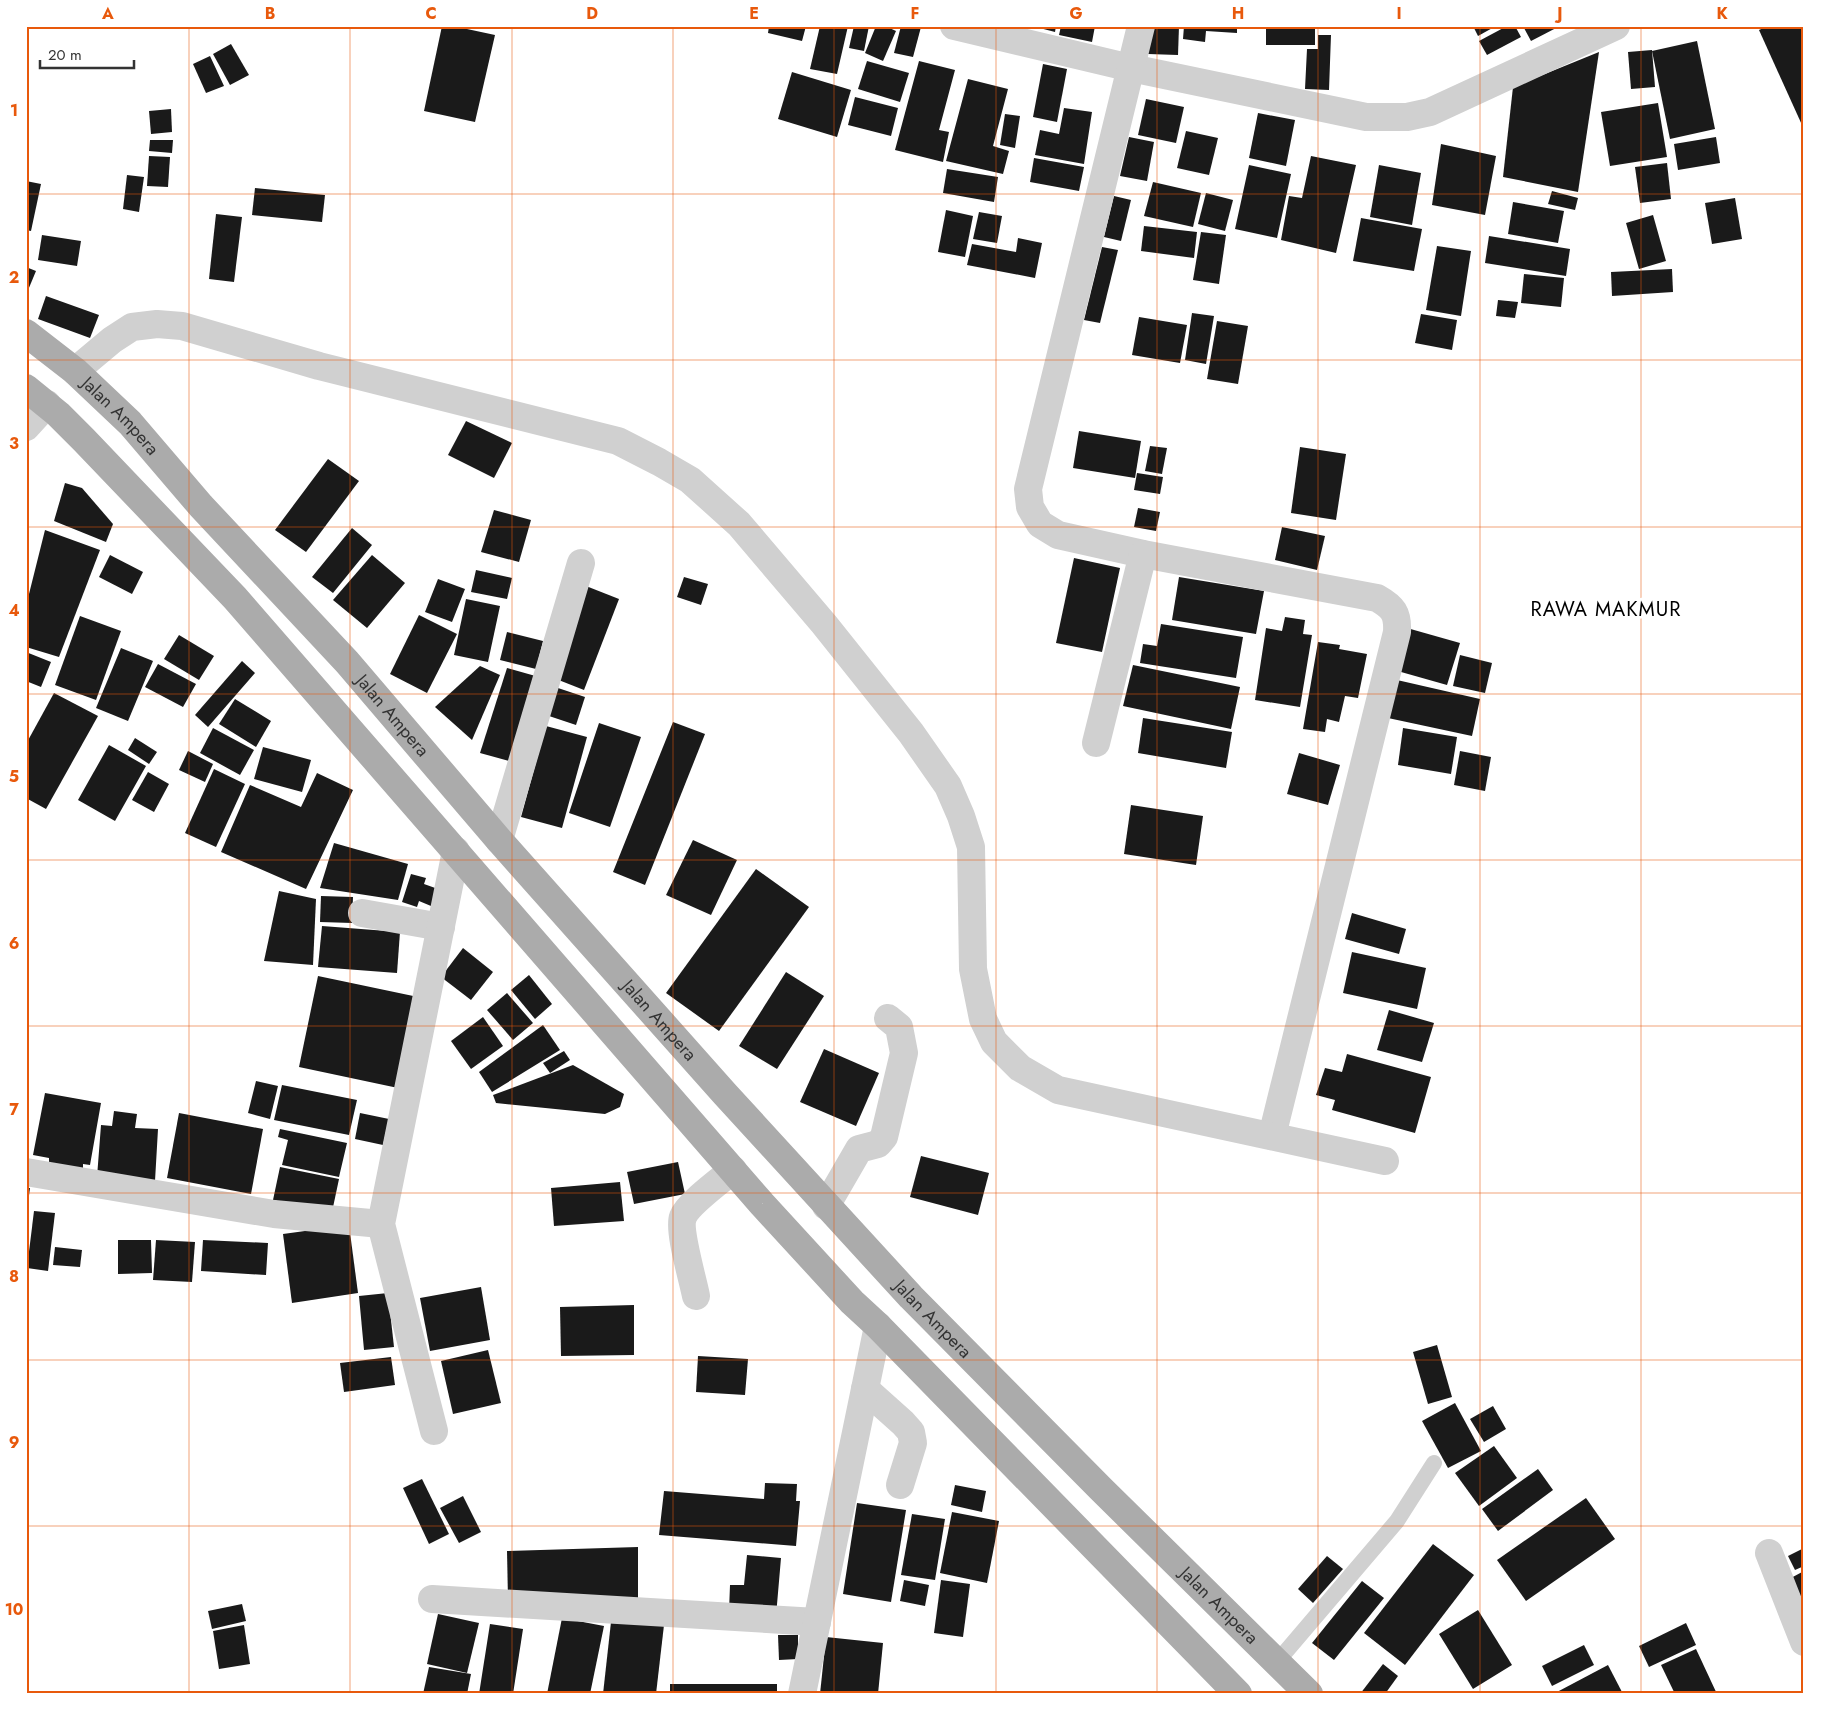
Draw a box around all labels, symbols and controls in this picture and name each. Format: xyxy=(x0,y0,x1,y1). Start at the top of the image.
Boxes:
text: A xyxy=(101,2,114,25)
text: B xyxy=(265,2,275,25)
text: C xyxy=(425,2,437,25)
text: D xyxy=(586,2,598,25)
text: E xyxy=(749,2,759,25)
text: F xyxy=(911,2,919,25)
text: G xyxy=(1069,2,1083,25)
text: H xyxy=(1232,2,1244,25)
text: I xyxy=(1396,2,1402,25)
text: J xyxy=(1554,2,1563,25)
text: K xyxy=(1716,2,1728,25)
scale bar xyxy=(40,38,134,70)
text: 20 m xyxy=(48,44,82,66)
text: 1 xyxy=(10,99,18,122)
text: 2 xyxy=(9,266,19,289)
street label: Jalan Ampera xyxy=(74,369,165,461)
text: 3 xyxy=(9,432,19,455)
district label: RAWA MAKMUR xyxy=(1530,595,1682,624)
text: 4 xyxy=(8,599,20,622)
street label: Jalan Ampera xyxy=(349,667,435,762)
text: 5 xyxy=(9,765,19,788)
text: 6 xyxy=(9,932,19,955)
street label: Jalan Ampera xyxy=(615,972,703,1067)
text: 7 xyxy=(9,1098,19,1121)
text: 8 xyxy=(9,1265,19,1288)
street label: Jalan Ampera xyxy=(887,1272,978,1364)
text: 9 xyxy=(9,1431,19,1454)
street label: Jalan Ampera xyxy=(1173,1559,1264,1650)
text: 10 xyxy=(5,1598,23,1621)

